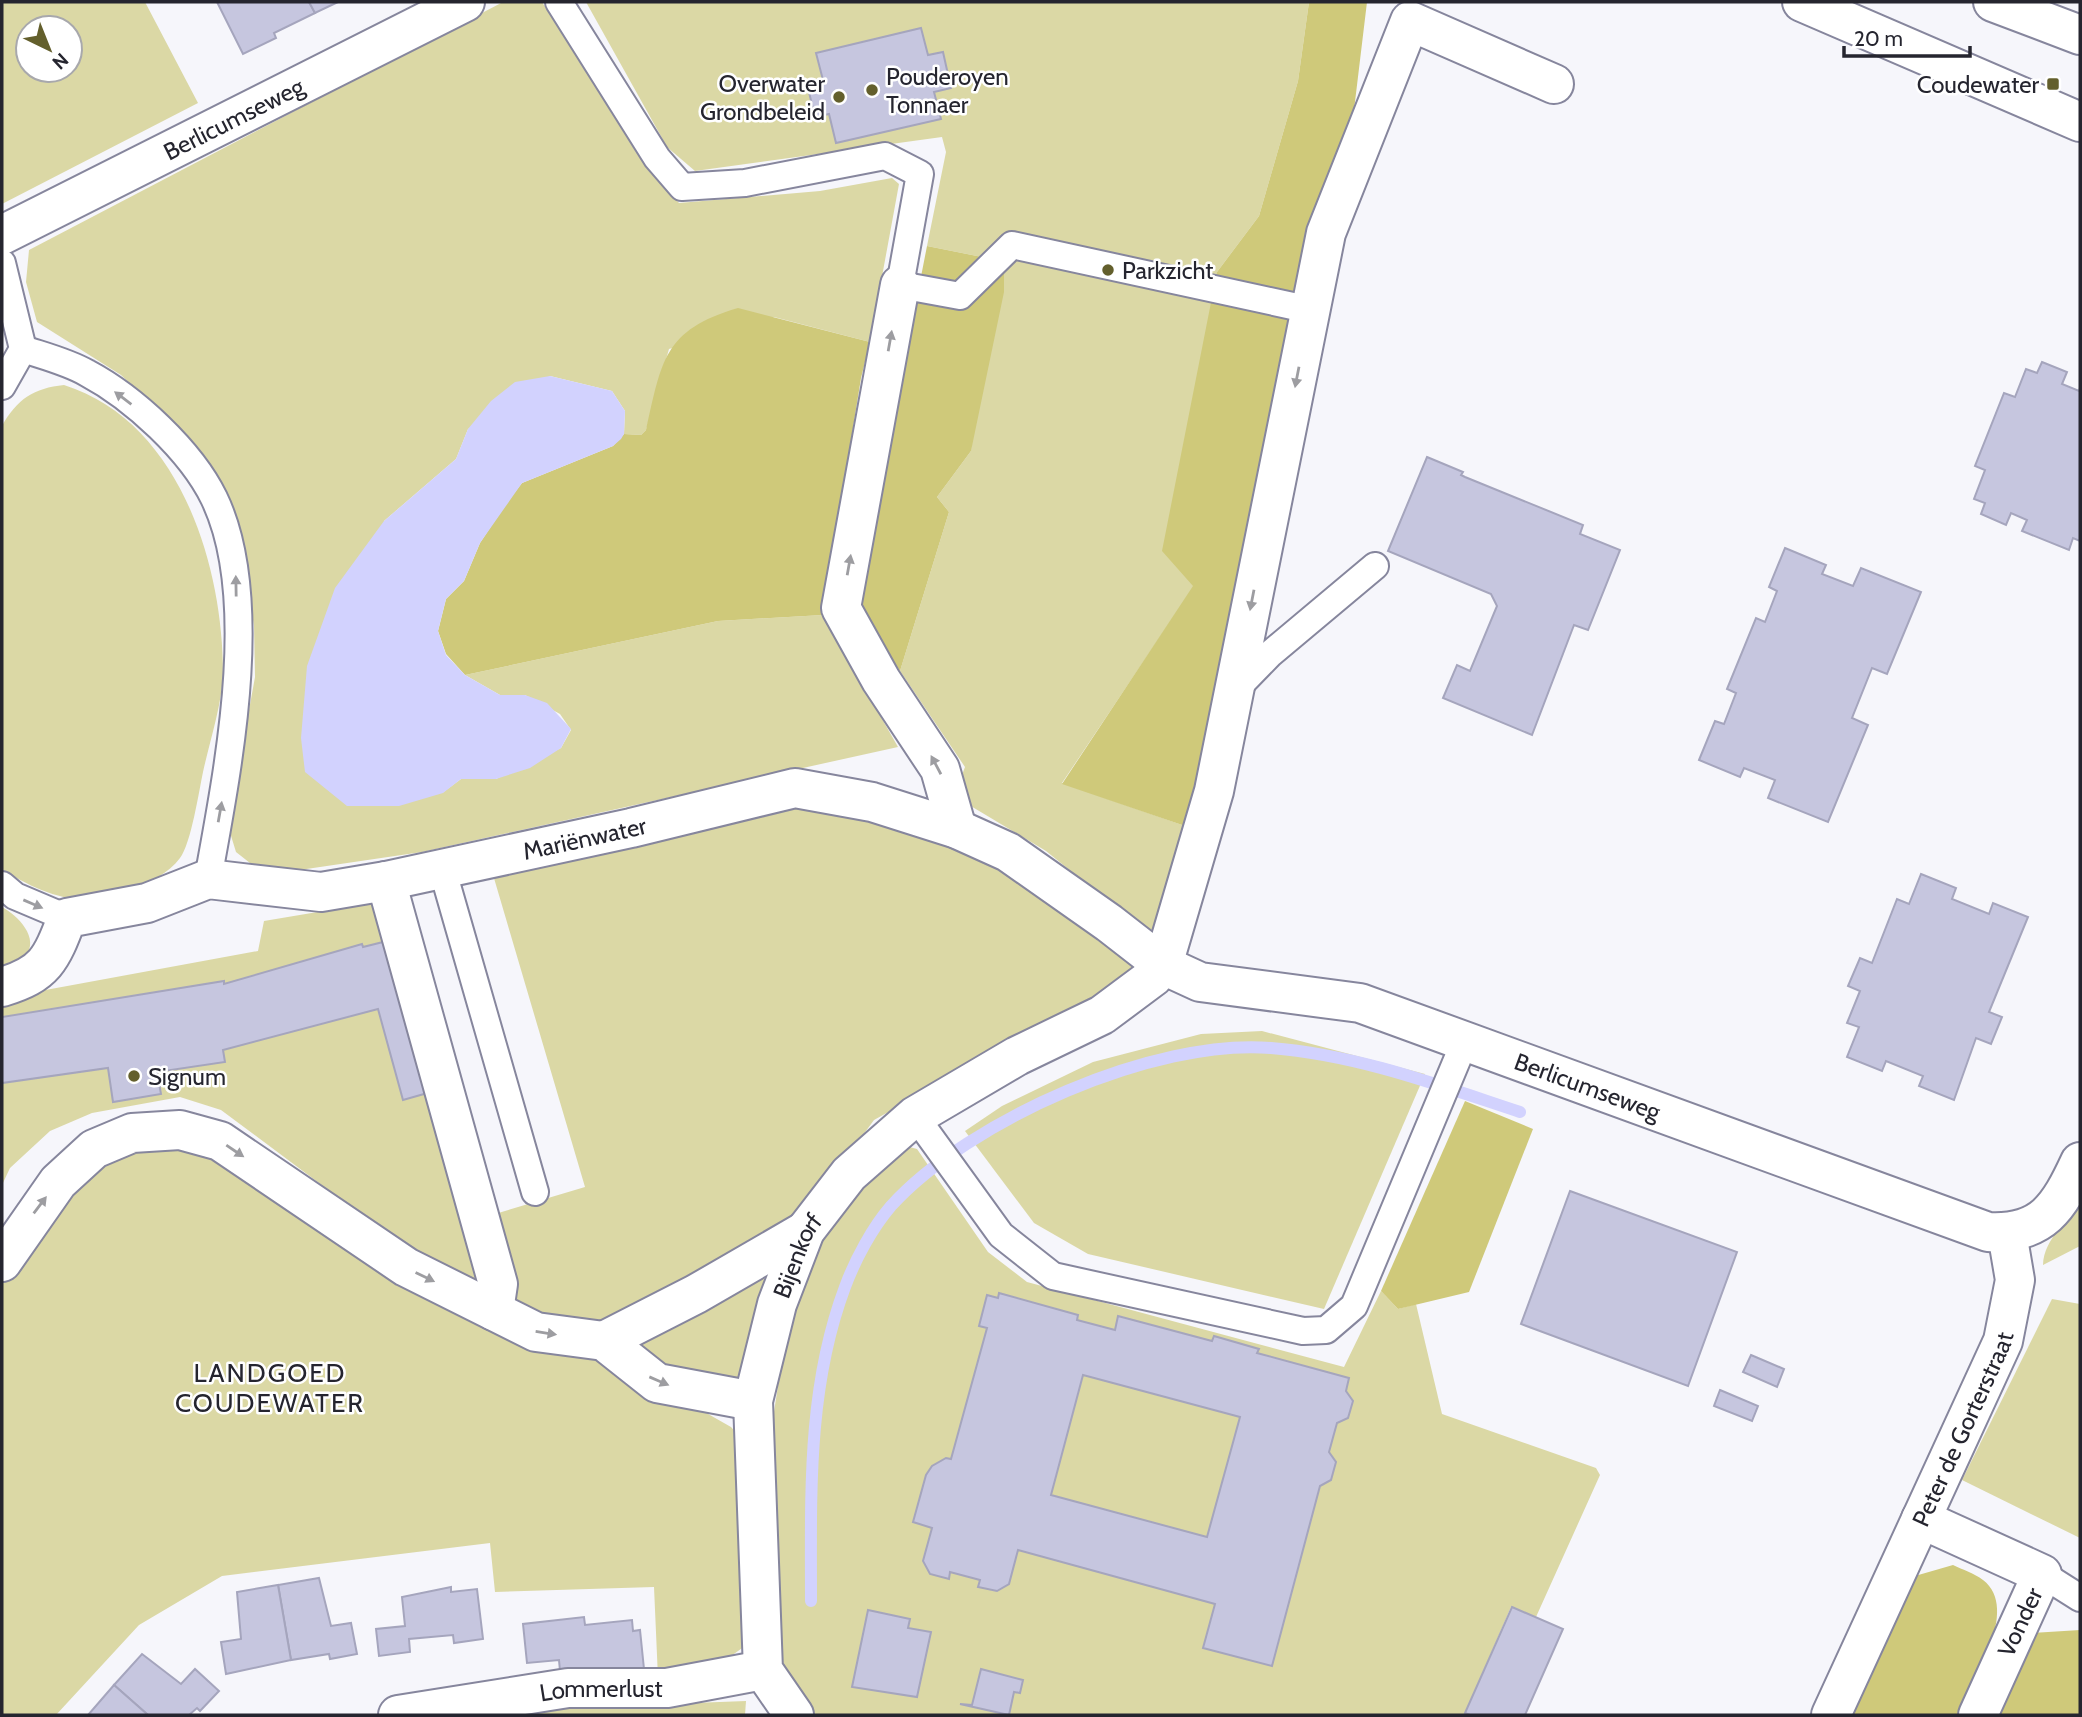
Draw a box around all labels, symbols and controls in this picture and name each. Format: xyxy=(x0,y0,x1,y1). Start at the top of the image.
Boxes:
north arrow xyxy=(14,14,84,84)
scale bar xyxy=(1844,14,1970,58)
text: 20 m xyxy=(1854,26,1903,51)
text: N xyxy=(47,48,73,74)
place label: Pouderoyen Tonnaer xyxy=(886,62,1009,119)
place label: Overwater Grondbeleid xyxy=(700,69,825,126)
place label: Coudewater xyxy=(1917,70,2039,99)
street label: Berlicumseweg xyxy=(158,71,309,166)
marker: Coudewater xyxy=(2045,76,2061,92)
marker: Pouderoyen Tonnaer xyxy=(864,82,880,98)
marker: Overwater Grondbeleid xyxy=(831,89,847,105)
place label: Parkzicht xyxy=(1122,256,1213,285)
marker: Parkzicht xyxy=(1100,262,1116,278)
one-way arrow xyxy=(885,330,896,352)
one-way arrow xyxy=(1292,366,1303,388)
one-way arrow xyxy=(114,391,132,405)
one-way arrow xyxy=(843,554,854,576)
one-way arrow xyxy=(230,575,242,597)
one-way arrow xyxy=(1247,589,1258,611)
one-way arrow xyxy=(930,755,942,775)
one-way arrow xyxy=(215,801,226,823)
street label: Mariënwater xyxy=(520,810,650,865)
one-way arrow xyxy=(23,898,43,910)
street label: Berlicumseweg xyxy=(1511,1046,1666,1126)
place label: Signum xyxy=(148,1062,226,1091)
marker: Signum xyxy=(126,1068,142,1084)
one-way arrow xyxy=(226,1144,245,1157)
one-way arrow xyxy=(33,1197,48,1215)
street label: Bijenkorf xyxy=(766,1207,828,1302)
one-way arrow xyxy=(415,1271,435,1282)
one-way arrow xyxy=(535,1328,557,1339)
street label: Peter de Gorterstraat xyxy=(1905,1329,2019,1531)
district label: LANDGOED COUDEWATER xyxy=(175,1357,365,1419)
one-way arrow xyxy=(649,1375,670,1386)
street label: Vonder xyxy=(1991,1582,2049,1661)
street label: Lommerlust xyxy=(537,1674,663,1707)

